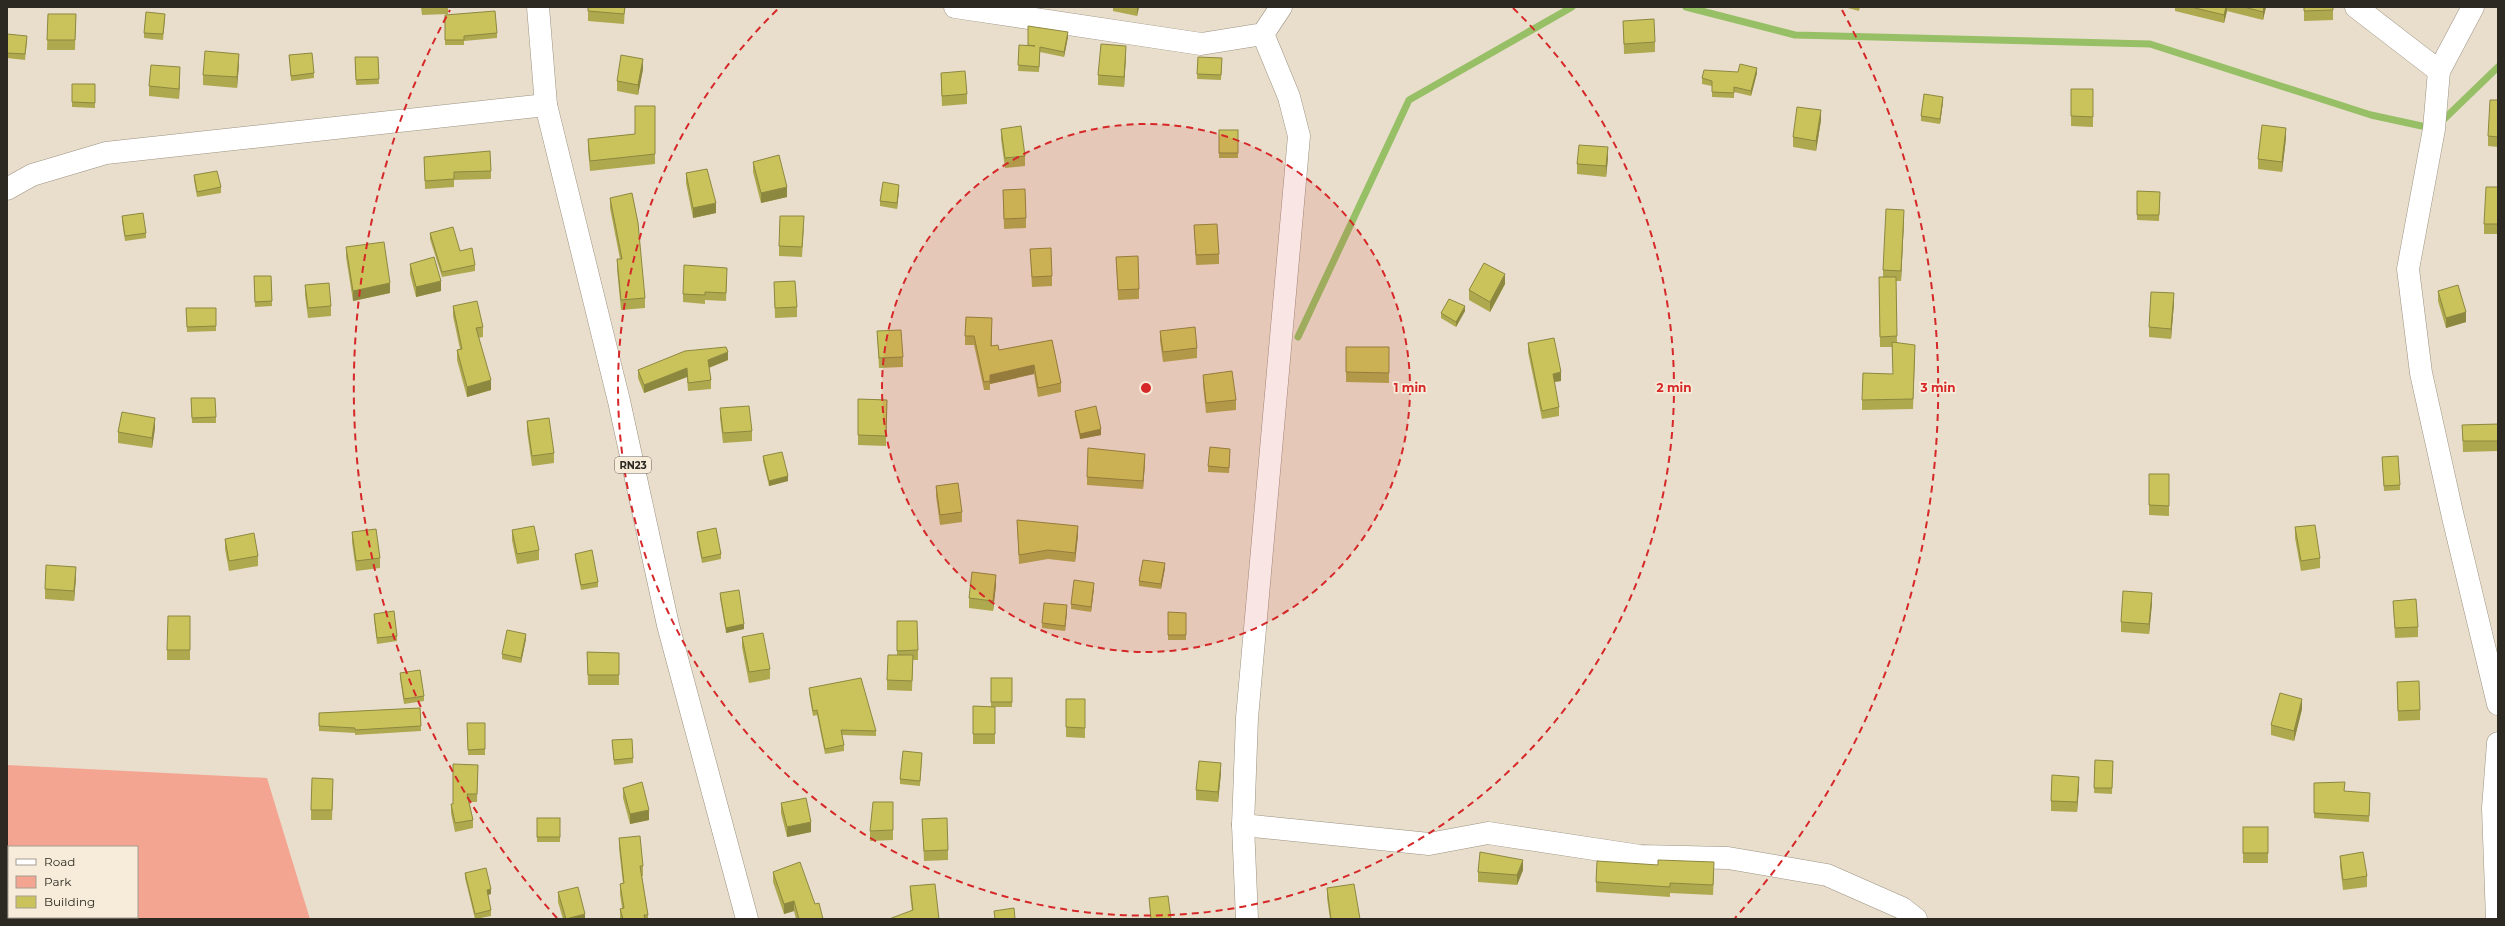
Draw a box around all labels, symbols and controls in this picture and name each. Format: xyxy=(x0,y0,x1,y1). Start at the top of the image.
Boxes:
text: 1 min xyxy=(1394,380,1426,395)
text: 2 min xyxy=(1657,380,1691,395)
text: 3 min xyxy=(1920,380,1956,395)
centre of rings xyxy=(1139,381,1153,395)
road number: RN23 xyxy=(615,457,651,473)
legend xyxy=(8,846,138,918)
text: Road xyxy=(44,854,75,869)
text: Park xyxy=(44,874,72,889)
text: Building xyxy=(44,894,95,909)

